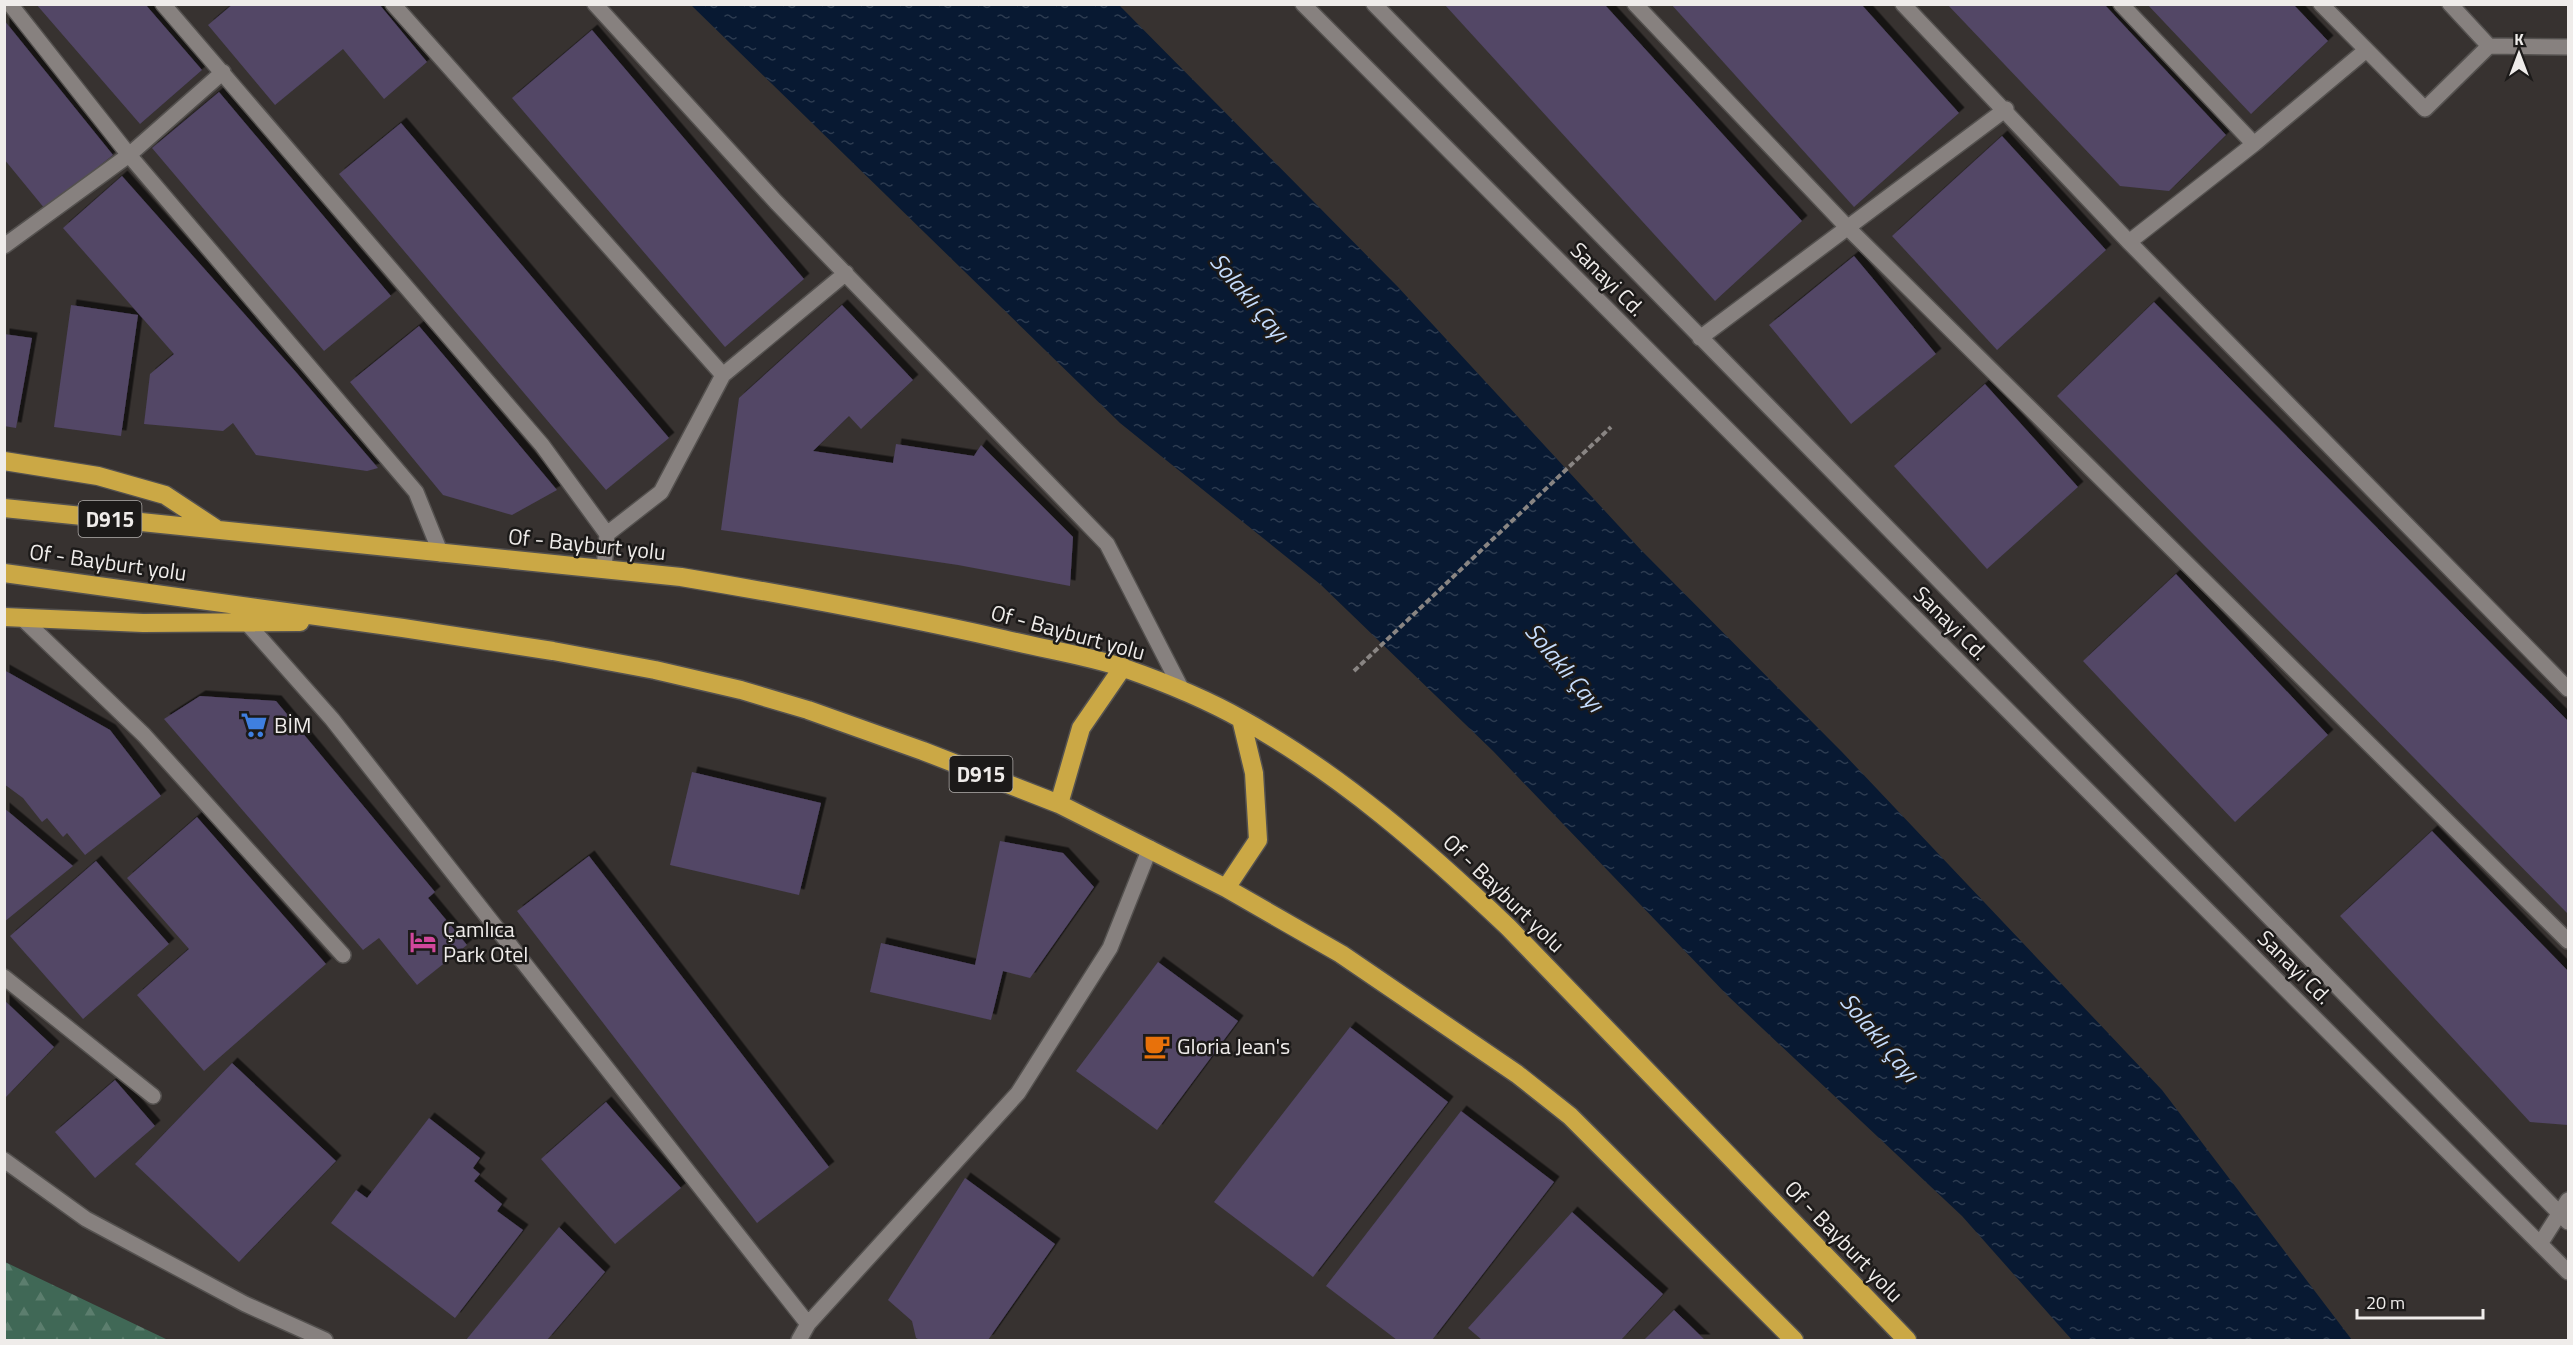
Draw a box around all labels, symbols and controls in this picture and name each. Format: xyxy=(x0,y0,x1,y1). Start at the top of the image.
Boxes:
north arrow xyxy=(2489,24,2549,84)
text: K xyxy=(2514,27,2524,51)
street label: Sanayi Cd. xyxy=(1563,234,1653,324)
water label: Solaklı Çayı xyxy=(1202,245,1299,351)
road number: D915 xyxy=(78,501,142,537)
street label: Of - Bayburt yolu xyxy=(506,519,668,569)
street label: Of - Bayburt yolu xyxy=(27,534,189,590)
street label: Sanayi Cd. xyxy=(1906,578,1996,668)
street label: Of - Bayburt yolu xyxy=(987,595,1149,669)
water label: Solaklı Çayı xyxy=(1517,615,1614,721)
place label: BİM xyxy=(274,708,311,742)
supermarket icon: BİM xyxy=(239,710,269,740)
road number: D915 xyxy=(950,756,1012,792)
street label: Of - Bayburt yolu xyxy=(1435,826,1573,960)
place label: Çamlıca Park Otel xyxy=(443,912,528,971)
street label: Sanayi Cd. xyxy=(2250,922,2340,1012)
hotel icon: Çamlıca Park Otel xyxy=(408,927,438,957)
water label: Solaklı Çayı xyxy=(1832,985,1929,1091)
place label: Gloria Jean's xyxy=(1177,1029,1290,1063)
cafe icon: Gloria Jean's xyxy=(1142,1031,1172,1061)
street label: Of - Bayburt yolu xyxy=(1777,1172,1911,1310)
scale bar xyxy=(2357,1282,2483,1320)
text: 20 m xyxy=(2366,1289,2405,1316)

